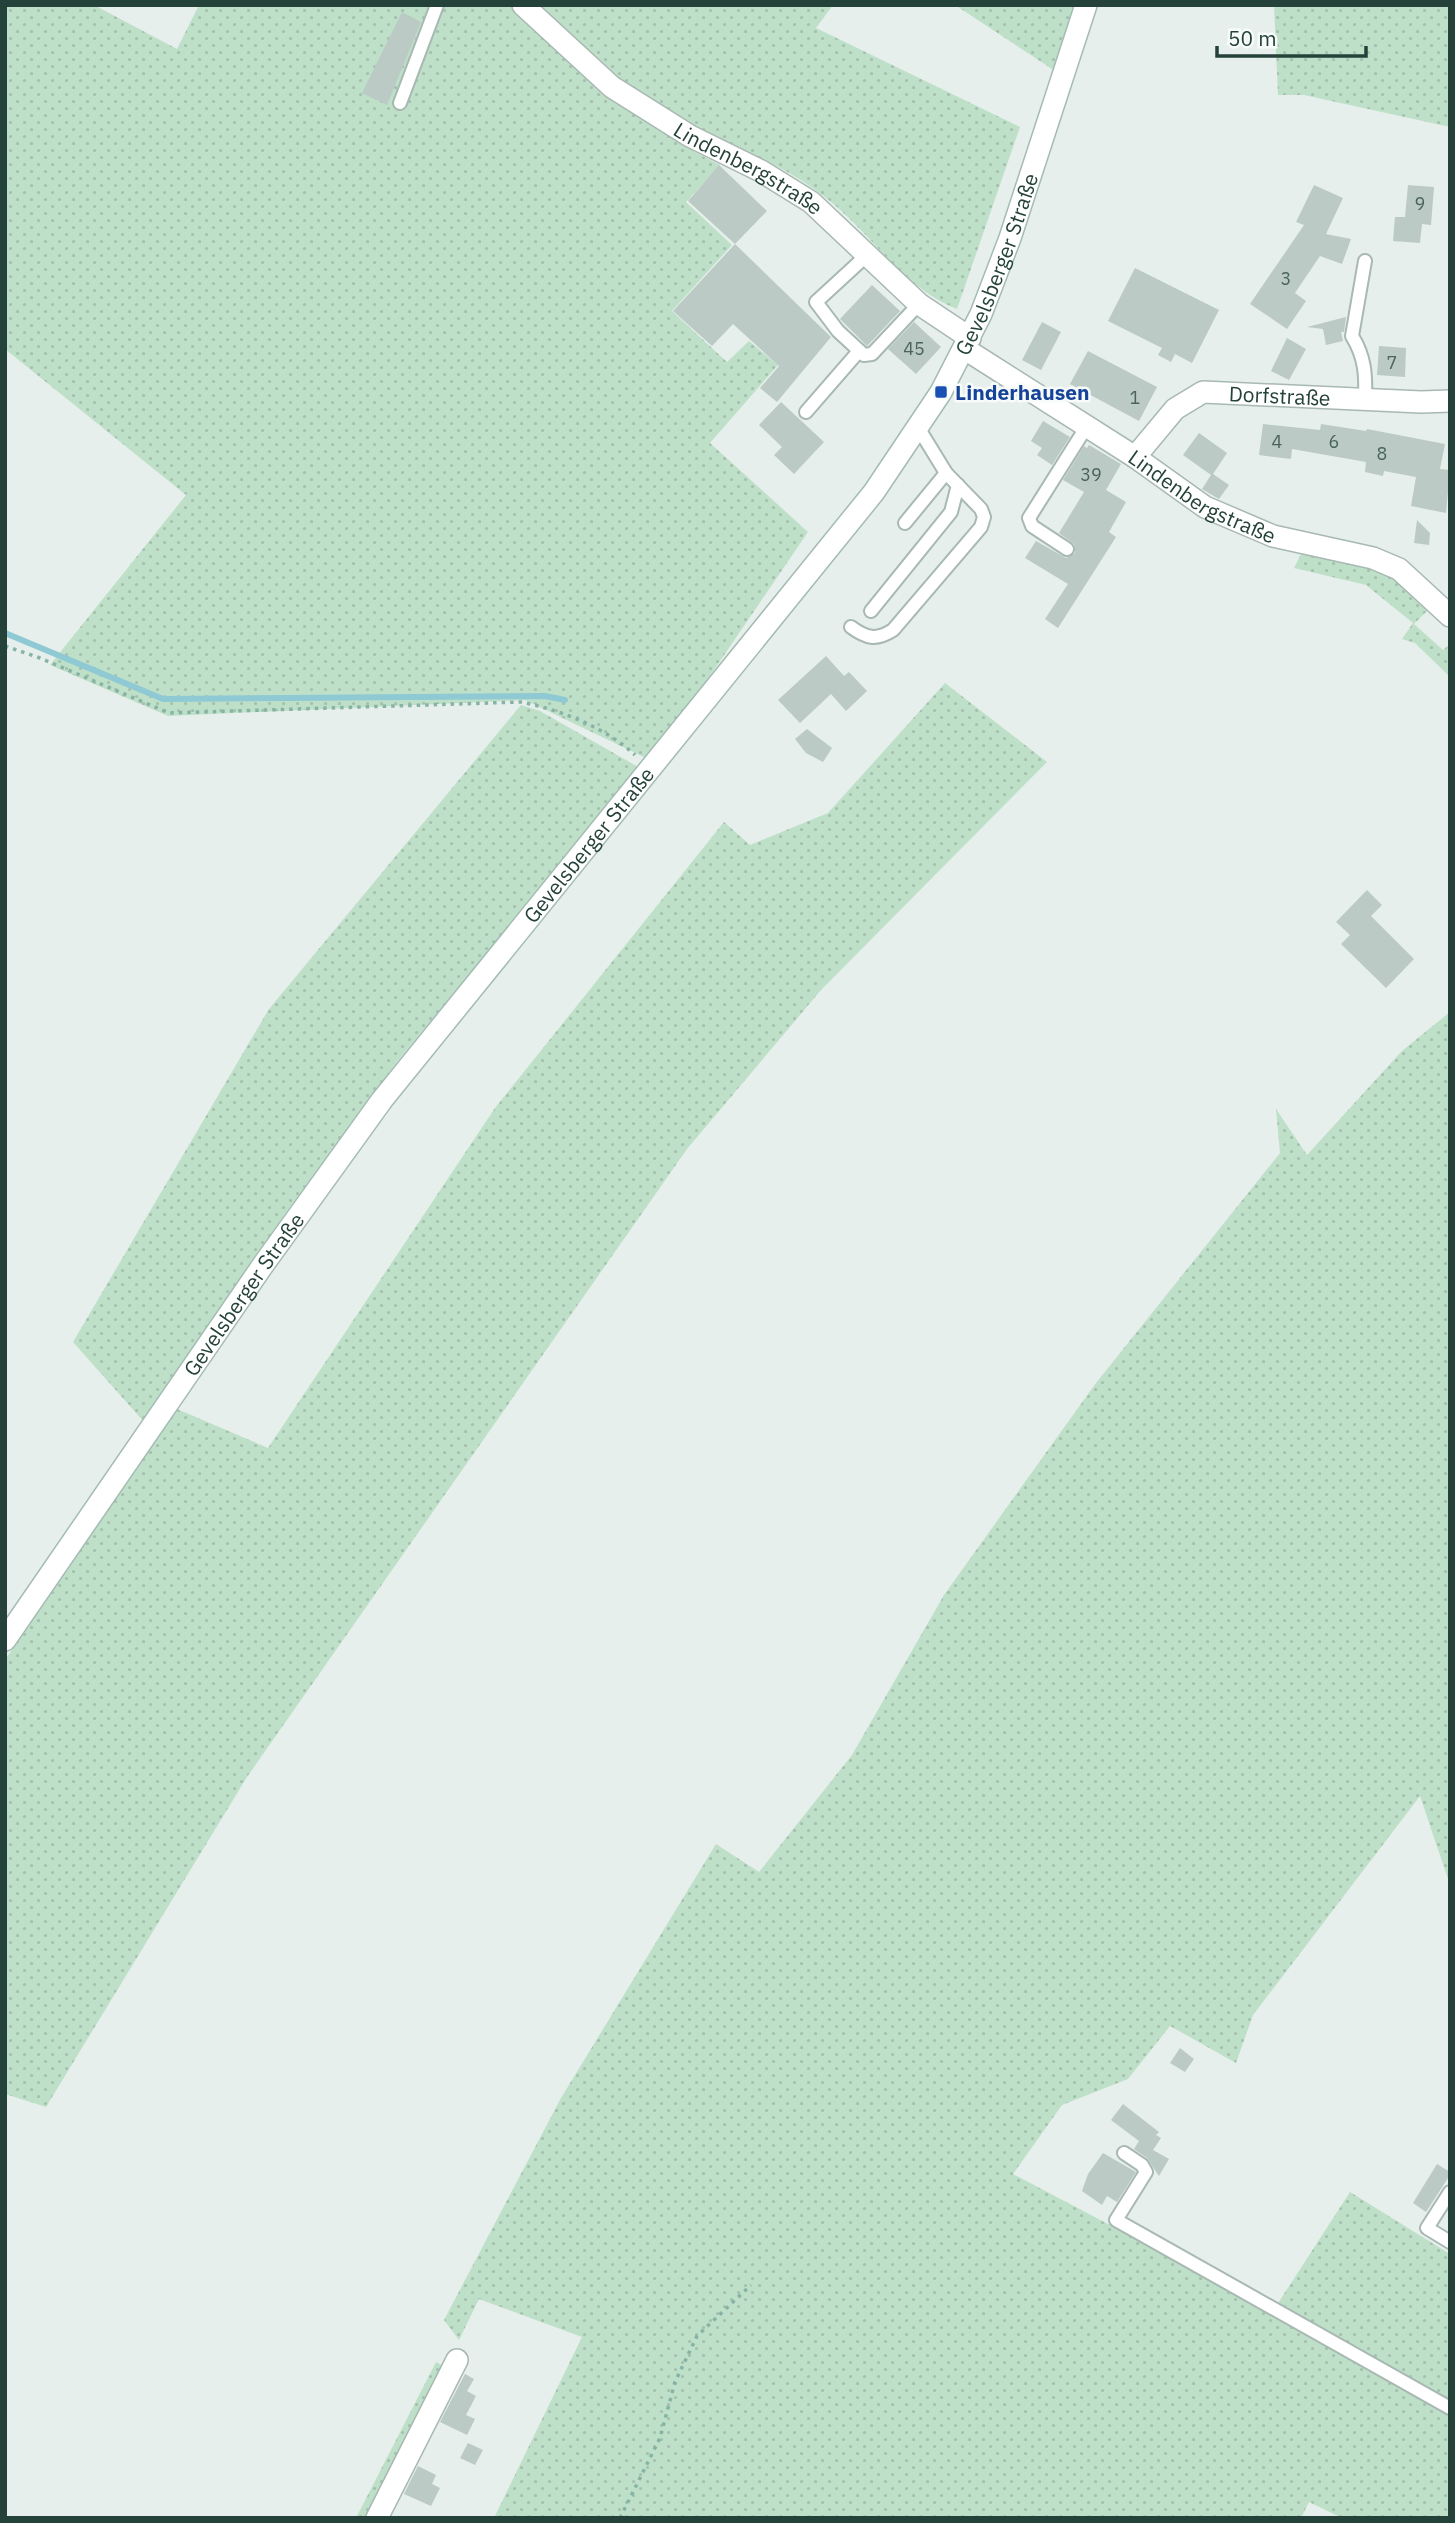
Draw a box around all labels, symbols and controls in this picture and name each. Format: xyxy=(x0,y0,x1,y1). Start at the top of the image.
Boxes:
scale bar xyxy=(1217,14,1366,58)
text: 50 m xyxy=(1228,24,1277,52)
street label: Lindenbergstraße xyxy=(669,115,830,221)
street label: Gevelsberger Straße xyxy=(948,170,1044,360)
house number: 9 xyxy=(1415,192,1425,215)
house number: 3 xyxy=(1281,267,1291,290)
house number: 45 xyxy=(903,337,925,360)
house number: 7 xyxy=(1387,351,1397,374)
place label: Linderhausen xyxy=(955,378,1090,406)
street label: Dorfstraße xyxy=(1228,379,1331,412)
marker: Linderhausen xyxy=(933,384,949,400)
house number: 1 xyxy=(1130,386,1140,409)
house number: 4 xyxy=(1272,430,1283,453)
house number: 6 xyxy=(1329,430,1339,453)
house number: 8 xyxy=(1377,442,1387,465)
street label: Lindenbergstraße xyxy=(1123,443,1280,550)
house number: 39 xyxy=(1080,463,1102,486)
street label: Gevelsberger Straße xyxy=(517,761,660,929)
street label: Gevelsberger Straße xyxy=(177,1207,310,1381)

